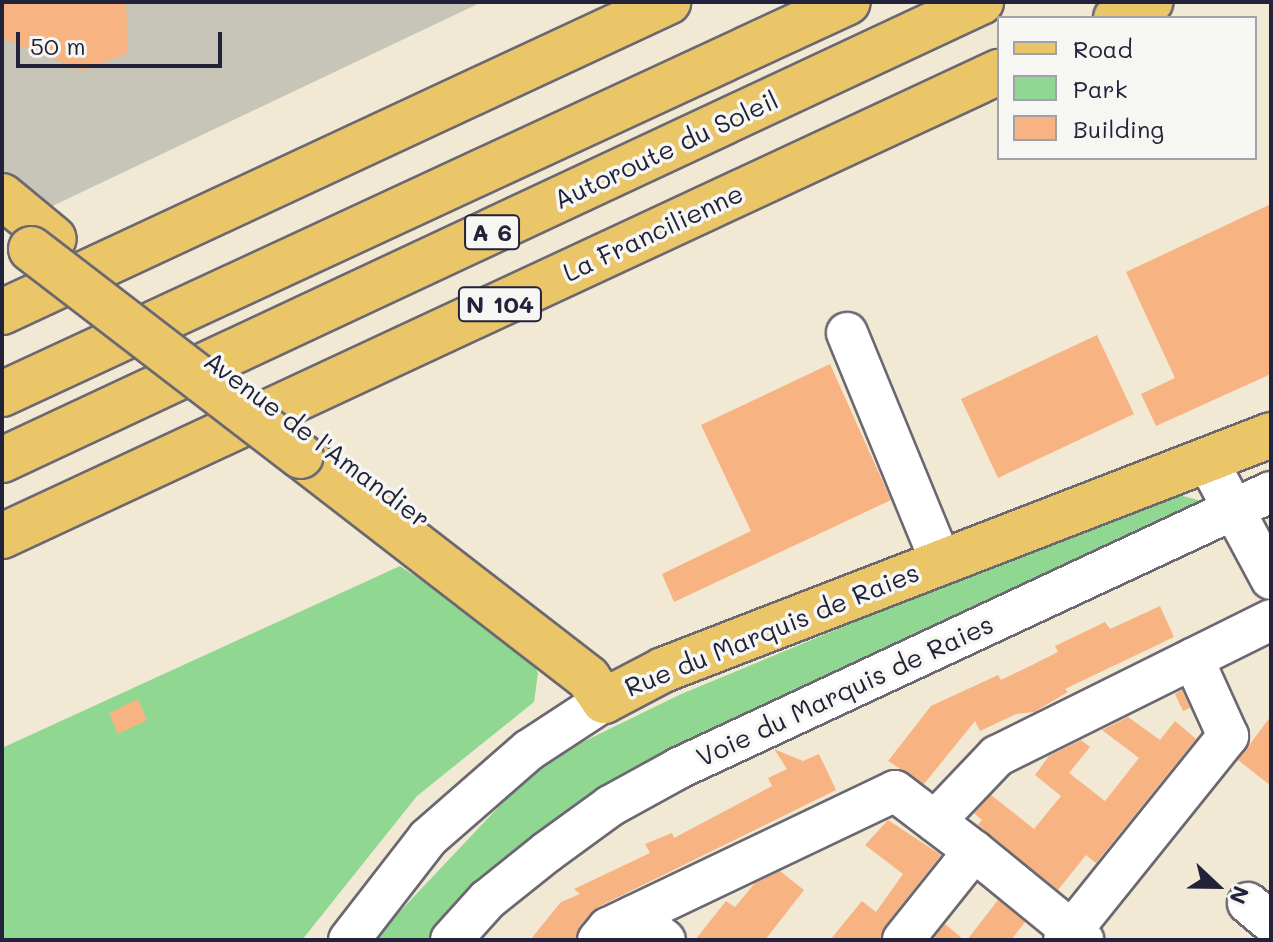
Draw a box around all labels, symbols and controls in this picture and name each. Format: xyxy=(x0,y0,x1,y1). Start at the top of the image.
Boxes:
scale bar xyxy=(20,16,226,66)
legend xyxy=(997,16,1257,160)
text: 50 m xyxy=(30,30,86,61)
text: Road xyxy=(1073,33,1133,64)
text: Park xyxy=(1073,73,1127,104)
street label: Autoroute du Soleil xyxy=(549,84,783,216)
text: Building xyxy=(1073,113,1164,144)
street label: La Francilienne xyxy=(558,178,748,288)
road number: A 6 xyxy=(464,212,520,252)
road number: N 104 xyxy=(456,284,544,324)
street label: Avenue de l'Amandier xyxy=(198,345,436,535)
street label: Rue du Marquis de Raies xyxy=(620,557,924,703)
street label: Voie du Marquis de Raies xyxy=(692,608,998,774)
north arrow xyxy=(1177,846,1257,926)
text: N xyxy=(1223,882,1256,908)

